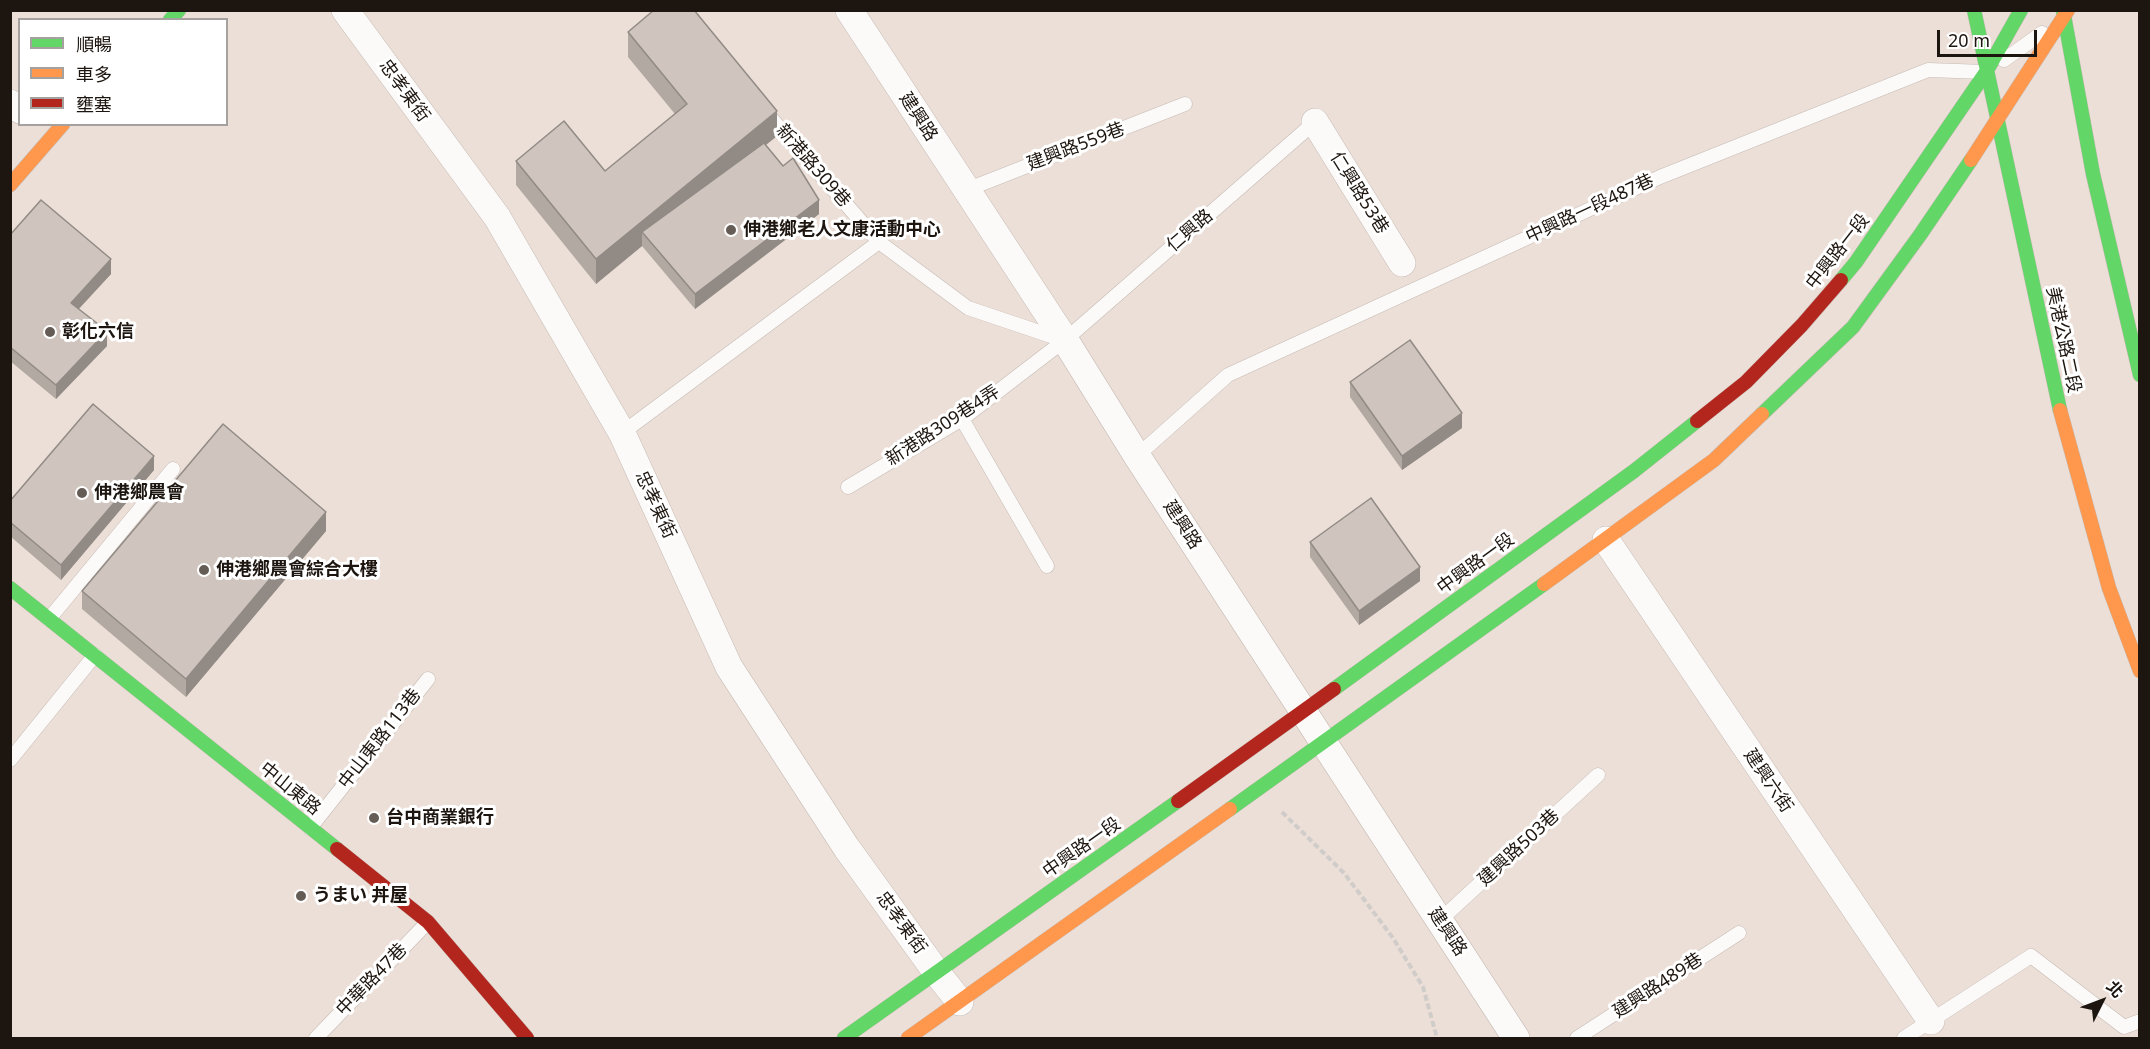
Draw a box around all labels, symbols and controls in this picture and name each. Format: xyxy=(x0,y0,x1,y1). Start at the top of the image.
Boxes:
legend xyxy=(18,18,228,126)
scale bar xyxy=(1940,18,2040,56)
text: 20 m xyxy=(1948,28,1990,52)
text: 順暢 xyxy=(76,32,112,56)
street label: 忠孝東街 xyxy=(374,56,434,126)
text: 車多 xyxy=(76,62,112,86)
street label: 建興路 xyxy=(894,88,942,146)
text: 壅塞 xyxy=(76,92,112,116)
street label: 建興路559巷 xyxy=(1024,118,1128,176)
street label: 新港路309巷 xyxy=(771,120,855,212)
street label: 仁興路53巷 xyxy=(1325,148,1393,238)
street label: 中興路一段487巷 xyxy=(1522,170,1658,248)
street label: 仁興路 xyxy=(1163,205,1217,257)
street label: 中興路一段 xyxy=(1802,210,1874,294)
place label: 伸港鄉老人文康活動中心 xyxy=(743,219,941,241)
marker: 伸港鄉老人文康活動中心 xyxy=(724,223,738,237)
street label: 美港公路二段 xyxy=(2041,285,2085,395)
place label: 彰化六信 xyxy=(62,321,134,343)
marker: 彰化六信 xyxy=(43,325,57,339)
street label: 新港路309巷4弄 xyxy=(882,381,1004,471)
street label: 忠孝東街 xyxy=(630,468,680,542)
place label: 伸港鄉農會 xyxy=(94,482,184,504)
marker: 伸港鄉農會 xyxy=(75,486,89,500)
street label: 建興路 xyxy=(1158,496,1206,554)
street label: 中興路一段 xyxy=(1433,529,1519,599)
place label: 伸港鄉農會綜合大樓 xyxy=(216,559,378,581)
marker: 伸港鄉農會綜合大樓 xyxy=(197,563,211,577)
street label: 中山東路113巷 xyxy=(334,685,426,793)
street label: 建興六街 xyxy=(1739,745,1797,817)
street label: 中山東路 xyxy=(255,758,325,820)
street label: 建興路503巷 xyxy=(1474,805,1564,891)
place label: 台中商業銀行 xyxy=(386,807,494,829)
marker: 台中商業銀行 xyxy=(367,811,381,825)
street label: 中興路一段 xyxy=(1039,813,1125,883)
place label: うまい 丼屋 xyxy=(313,885,408,907)
street label: 忠孝東街 xyxy=(871,888,931,958)
marker: うまい 丼屋 xyxy=(294,889,308,903)
street label: 建興路 xyxy=(1423,904,1471,960)
street label: 中華路47巷 xyxy=(332,939,412,1021)
street label: 建興路489巷 xyxy=(1609,949,1707,1023)
north arrow xyxy=(2072,971,2132,1031)
text: 北 xyxy=(2102,976,2129,1002)

